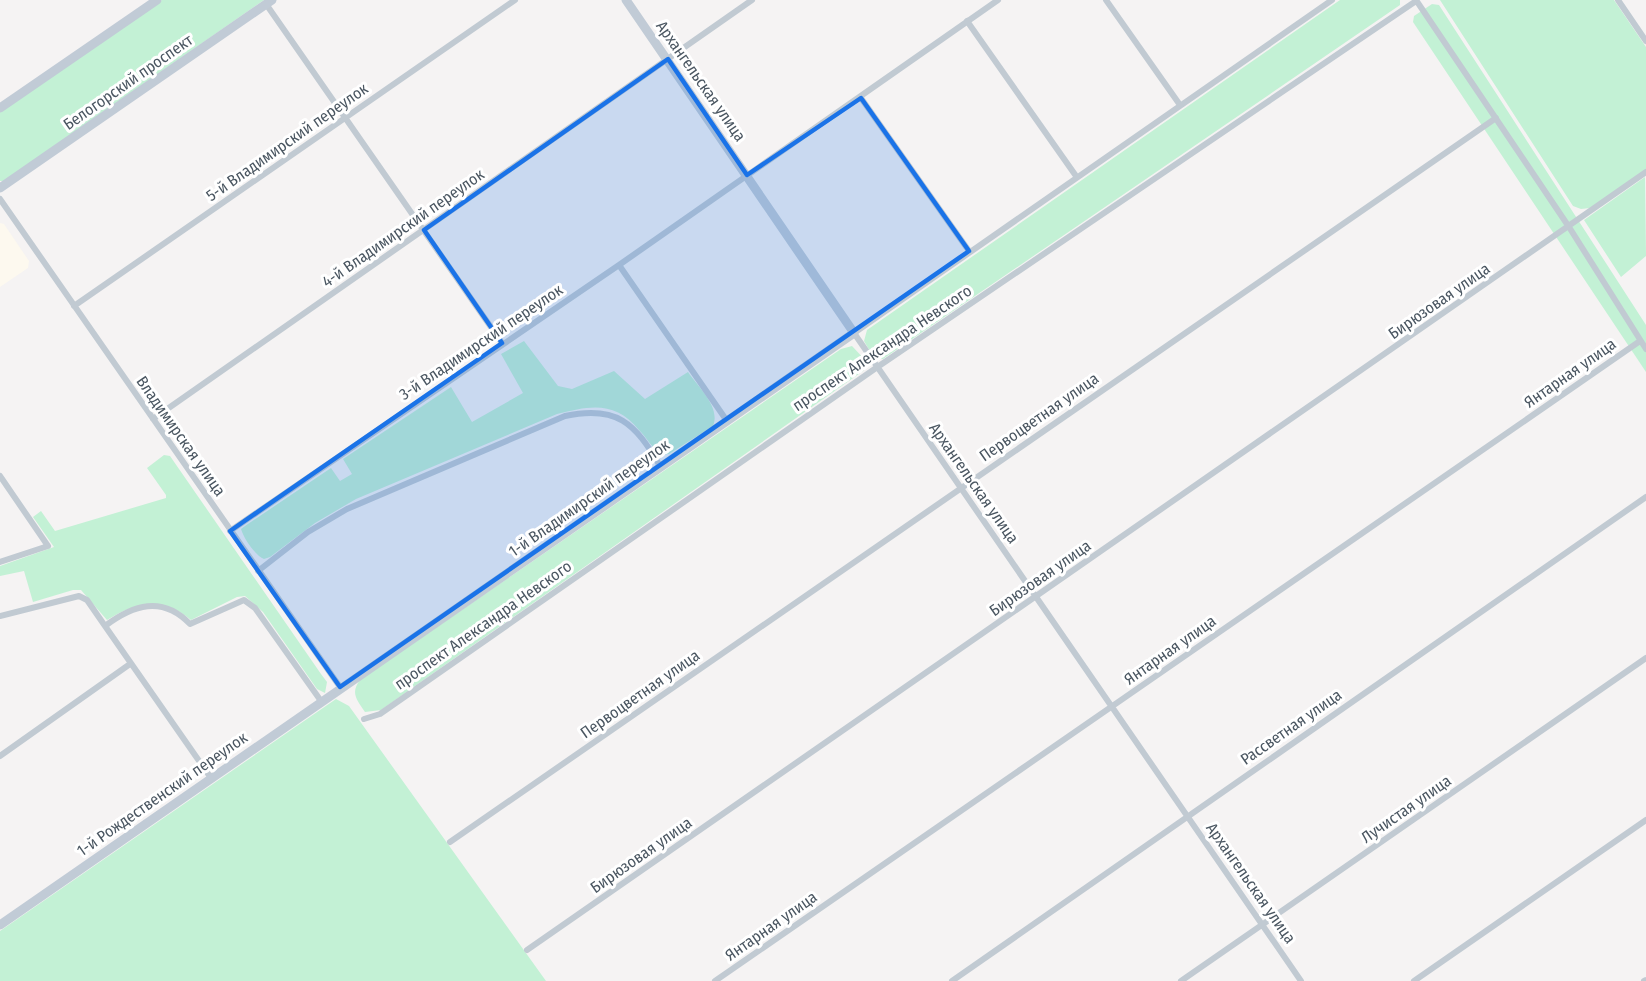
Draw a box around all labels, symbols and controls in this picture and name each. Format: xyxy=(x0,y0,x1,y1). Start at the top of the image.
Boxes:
street label: Архангельская улица xyxy=(652,17,750,145)
street label: Белогорский проспект xyxy=(60,30,197,134)
street label: 5-й Владимирский переулок xyxy=(202,79,372,205)
street label: 4-й Владимирский переулок xyxy=(318,164,488,291)
street label: Бирюзовая улица xyxy=(1385,259,1493,343)
street label: 3-й Владимирский переулок xyxy=(396,280,567,404)
street label: проспект Александра Невского xyxy=(789,281,975,415)
street label: Янтарная улица xyxy=(1520,334,1620,412)
street label: Первоцветная улица xyxy=(976,369,1102,465)
street label: Владимирская улица xyxy=(132,372,230,500)
street label: Архангельская улица xyxy=(925,419,1023,547)
street label: 1-й Владимирский переулок xyxy=(505,435,673,561)
street label: Бирюзовая улица xyxy=(986,536,1094,620)
street label: проспект Александра Невского xyxy=(391,556,575,694)
street label: Янтарная улица xyxy=(1120,611,1220,689)
street label: Первоцветная улица xyxy=(577,646,703,742)
street label: Рассветная улица xyxy=(1237,685,1345,769)
street label: 1-й Рождественский переулок xyxy=(73,728,251,860)
street label: Лучистая улица xyxy=(1357,771,1455,847)
street label: Бирюзовая улица xyxy=(587,813,695,897)
street label: Архангельская улица xyxy=(1202,819,1300,947)
street label: Янтарная улица xyxy=(721,887,821,965)

